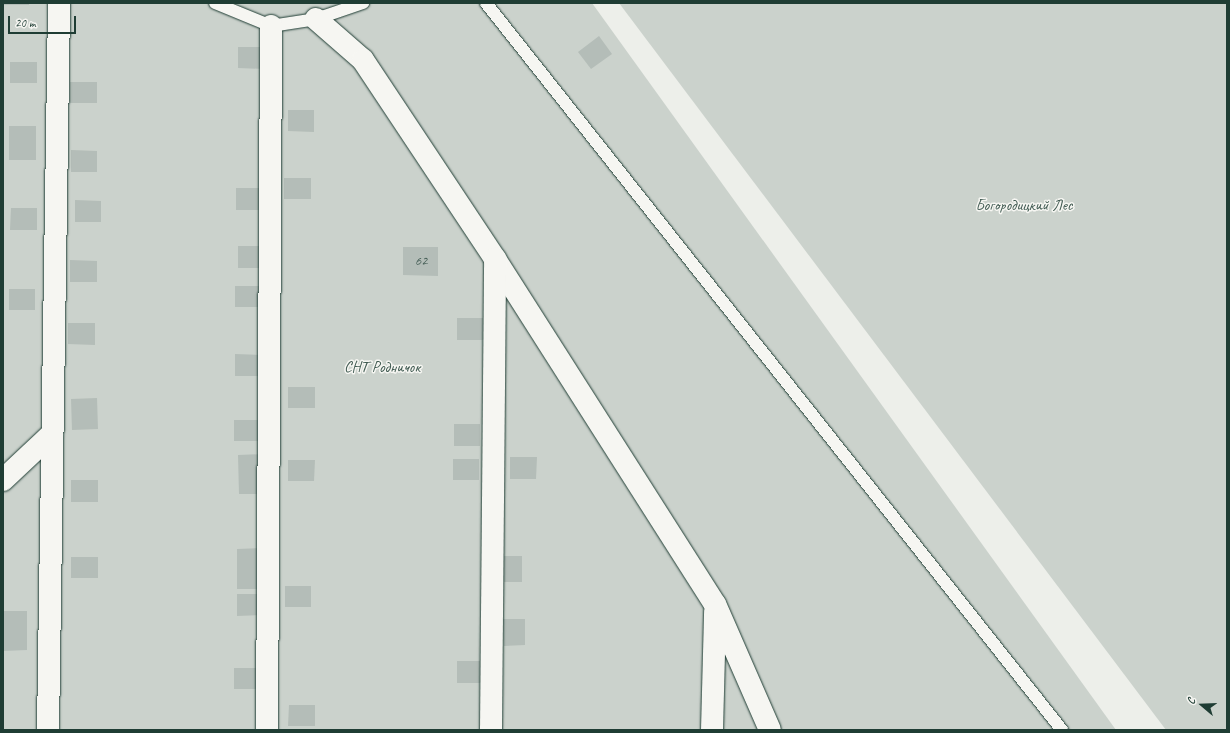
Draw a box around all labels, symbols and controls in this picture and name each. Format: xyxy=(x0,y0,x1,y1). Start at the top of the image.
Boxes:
scale bar xyxy=(10,8,78,34)
text: 20 m xyxy=(15,15,35,31)
park label: Богородицкий Лес xyxy=(975,195,1073,215)
house number: 62 xyxy=(415,253,427,269)
park label: СНТ Родничок xyxy=(344,357,420,377)
north arrow xyxy=(1182,685,1222,725)
text: С xyxy=(1183,696,1198,706)

